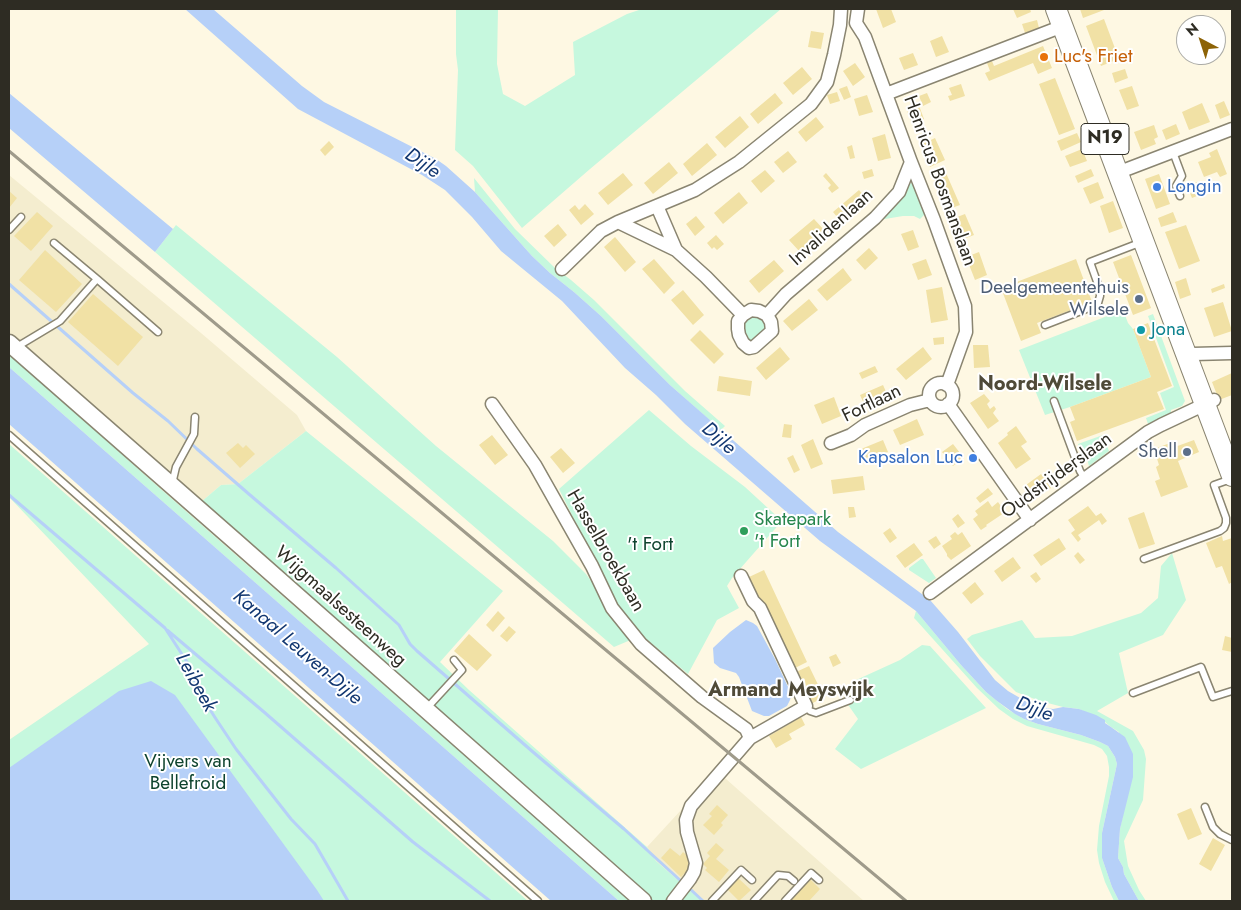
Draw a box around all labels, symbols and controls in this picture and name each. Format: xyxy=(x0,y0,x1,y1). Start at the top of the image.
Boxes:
north arrow xyxy=(1176,15,1226,65)
text: N xyxy=(1181,18,1203,41)
place label: Luc's Friet xyxy=(1054,46,1132,68)
marker: Luc's Friet xyxy=(1038,51,1050,63)
street label: Henricus Bosmanslaan xyxy=(897,92,981,270)
road number: N19 xyxy=(1081,124,1129,154)
water label: Dijle xyxy=(400,144,444,184)
place label: Longin xyxy=(1167,176,1222,198)
marker: Longin xyxy=(1151,181,1163,193)
street label: Invalidenlaan xyxy=(786,185,878,271)
place label: Deelgemeentehuis Wilsele xyxy=(980,277,1129,321)
marker: Deelgemeentehuis Wilsele xyxy=(1133,293,1145,305)
place label: Jona xyxy=(1151,319,1185,341)
marker: Jona xyxy=(1135,324,1147,336)
district label: Noord-Wilsele xyxy=(978,373,1112,397)
street label: Fortlaan xyxy=(839,380,905,428)
water label: Dijle xyxy=(696,418,740,460)
street label: Oudstrijderslaan xyxy=(997,428,1117,524)
place label: Shell xyxy=(1138,441,1177,463)
marker: Shell xyxy=(1181,446,1193,458)
place label: Kapsalon Luc xyxy=(858,447,963,469)
marker: Kapsalon Luc xyxy=(967,452,979,464)
street label: Hasselbroekbaan xyxy=(561,486,649,616)
place label: Skatepark 't Fort xyxy=(754,509,831,553)
marker: Skatepark 't Fort xyxy=(738,525,750,537)
park label: 't Fort xyxy=(627,534,673,556)
street label: Wijgmaalsesteenweg xyxy=(270,542,410,672)
water label: Kanaal Leuven-Dijle xyxy=(227,585,367,711)
water label: Leibeek xyxy=(169,649,221,717)
district label: Armand Meyswijk xyxy=(708,679,874,703)
water label: Dijle xyxy=(1012,692,1056,728)
park label: Vijvers van Bellefroid xyxy=(144,751,232,795)

